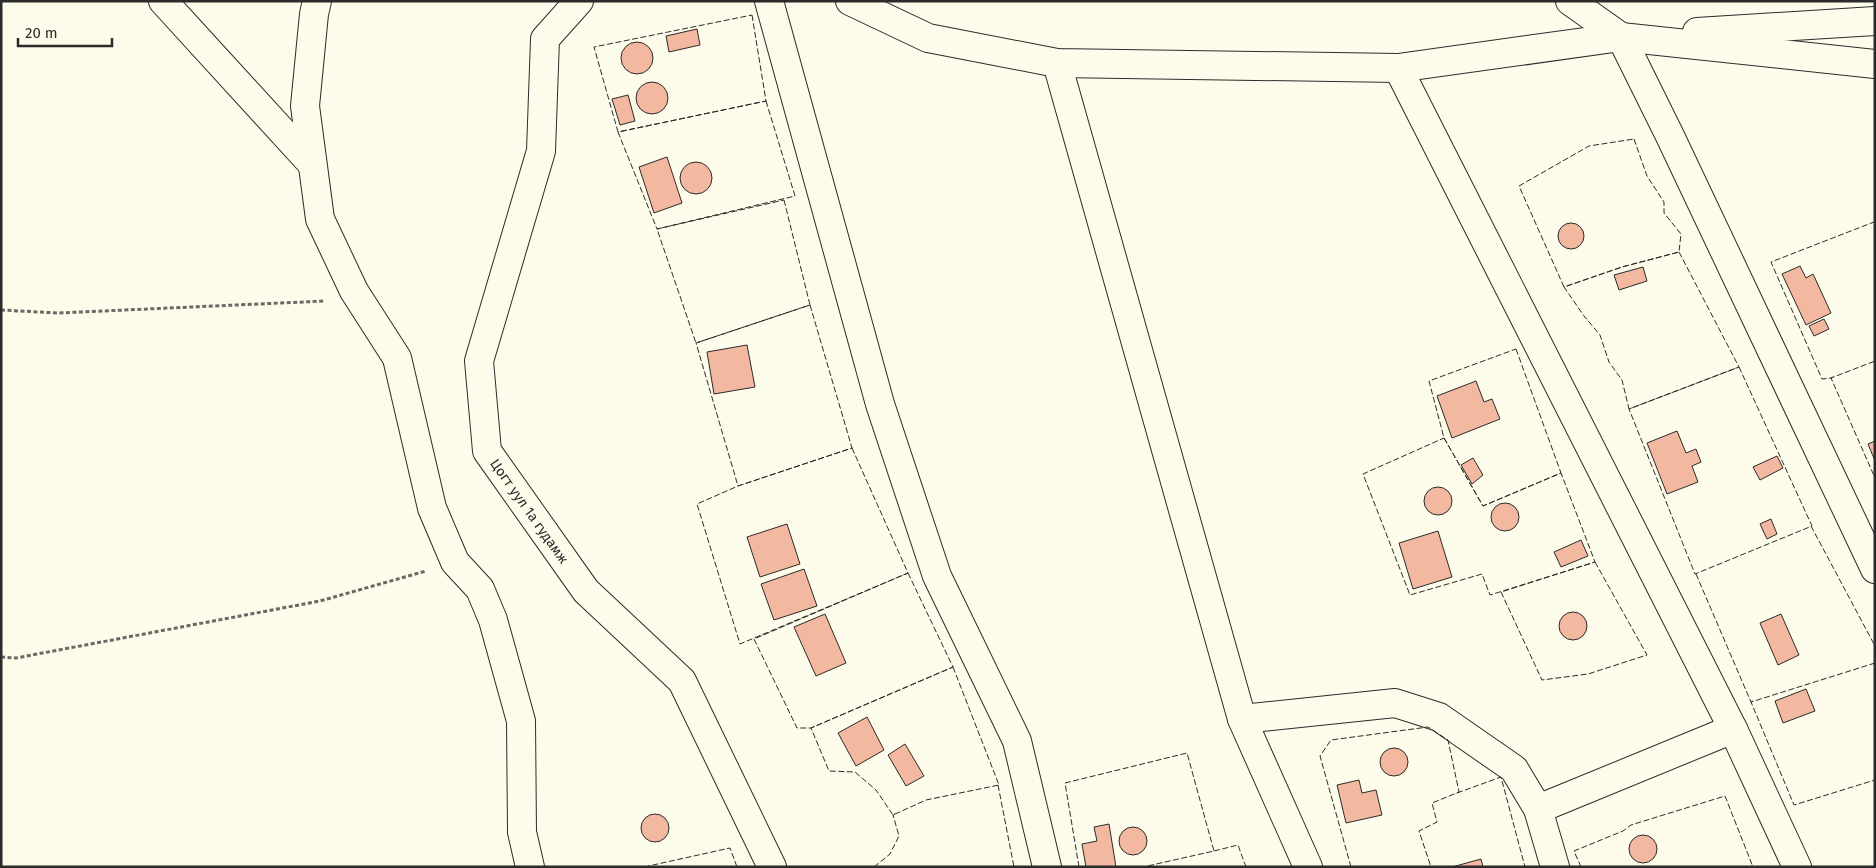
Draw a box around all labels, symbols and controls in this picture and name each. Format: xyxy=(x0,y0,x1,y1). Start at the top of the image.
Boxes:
scale bar xyxy=(18,15,111,47)
text: 20 m xyxy=(25,24,58,42)
street label: Цогт уул 1а гудамж xyxy=(486,456,572,567)

